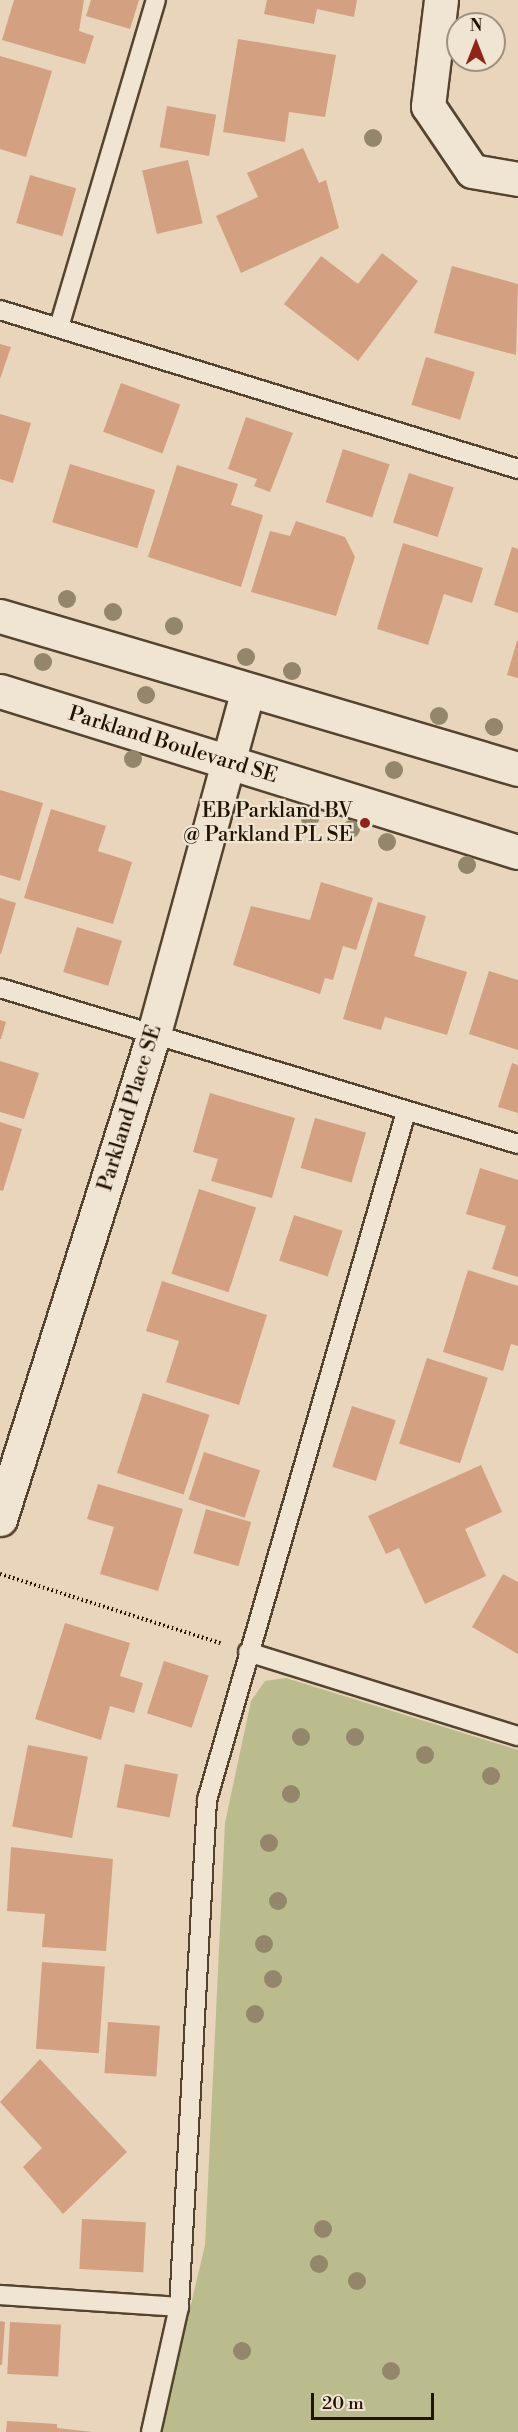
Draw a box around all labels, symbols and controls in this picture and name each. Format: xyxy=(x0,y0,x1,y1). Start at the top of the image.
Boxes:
north arrow xyxy=(446,12,506,72)
text: N xyxy=(470,16,482,36)
street label: Parkland Boulevard SE xyxy=(65,701,281,789)
place label: EB Parkland BV @ Parkland PL SE xyxy=(183,798,353,848)
marker: EB Parkland BV @ Parkland PL SE xyxy=(358,816,372,830)
street label: Parkland Place SE xyxy=(93,1022,167,1194)
scale bar xyxy=(314,2381,437,2419)
text: 20 m xyxy=(322,2392,364,2415)

